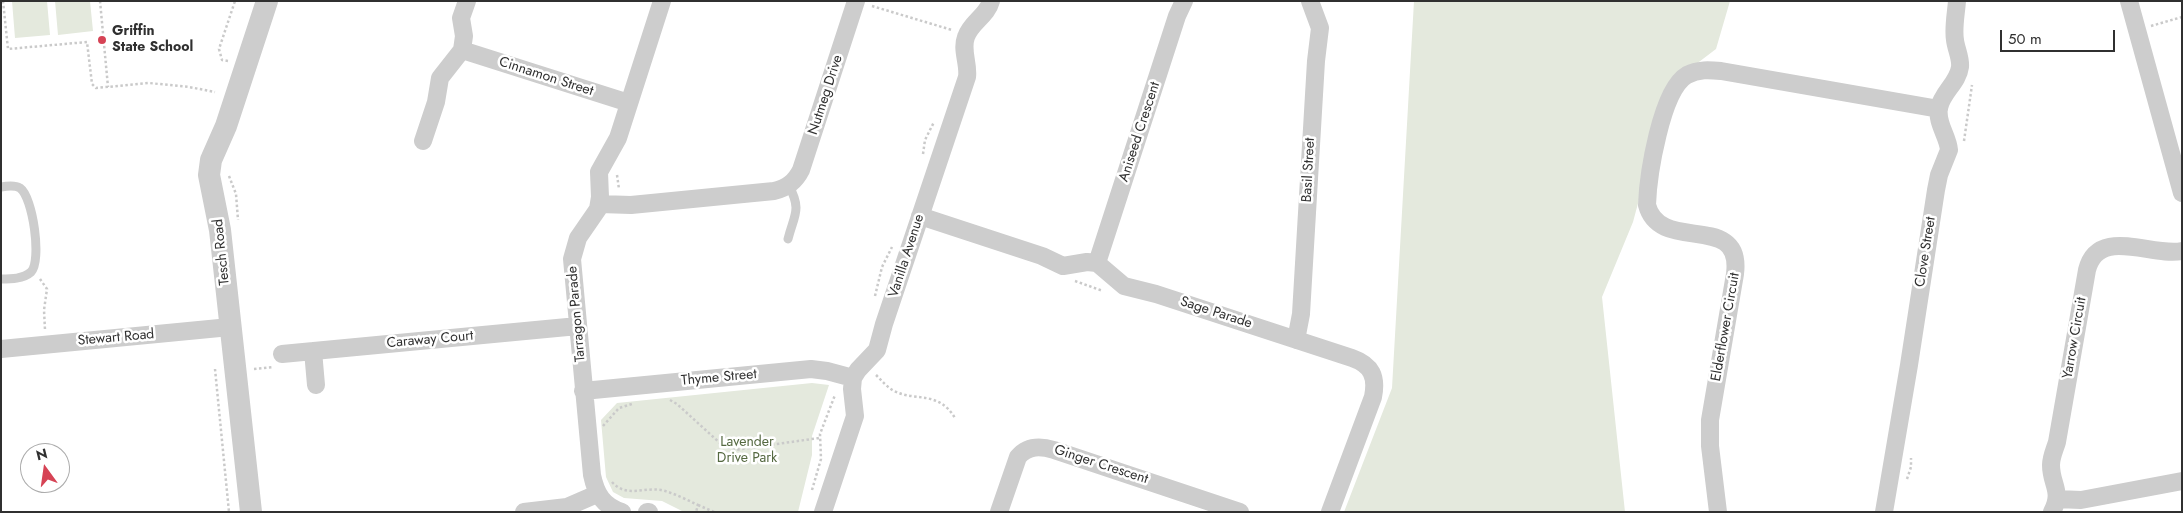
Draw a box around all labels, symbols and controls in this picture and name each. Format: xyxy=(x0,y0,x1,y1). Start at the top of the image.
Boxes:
scale bar xyxy=(2003,20,2118,52)
place label: Griffin State School xyxy=(112,24,193,56)
text: 50 m xyxy=(2008,28,2042,50)
marker: Griffin State School xyxy=(96,34,108,46)
street label: Nutmeg Drive xyxy=(805,53,847,137)
street label: Cinnamon Street xyxy=(497,54,595,100)
street label: Aniseed Crescent xyxy=(1116,80,1164,184)
street label: Basil Street xyxy=(1299,137,1319,203)
street label: Vanilla Avenue xyxy=(886,212,928,300)
street label: Clove Street xyxy=(1912,216,1940,288)
street label: Tesch Road xyxy=(210,218,234,286)
street label: Tarragon Parade xyxy=(564,265,590,363)
street label: Elderflower Circuit xyxy=(1708,271,1744,383)
street label: Sage Parade xyxy=(1178,293,1254,333)
street label: Yarrow Circuit xyxy=(2060,296,2090,380)
street label: Stewart Road xyxy=(77,326,155,350)
street label: Caraway Court xyxy=(386,328,474,352)
street label: Thyme Street xyxy=(681,366,757,390)
park label: Lavender Drive Park xyxy=(717,435,777,468)
street label: Ginger Crescent xyxy=(1052,442,1150,488)
north arrow xyxy=(20,443,70,493)
text: N xyxy=(34,443,49,465)

